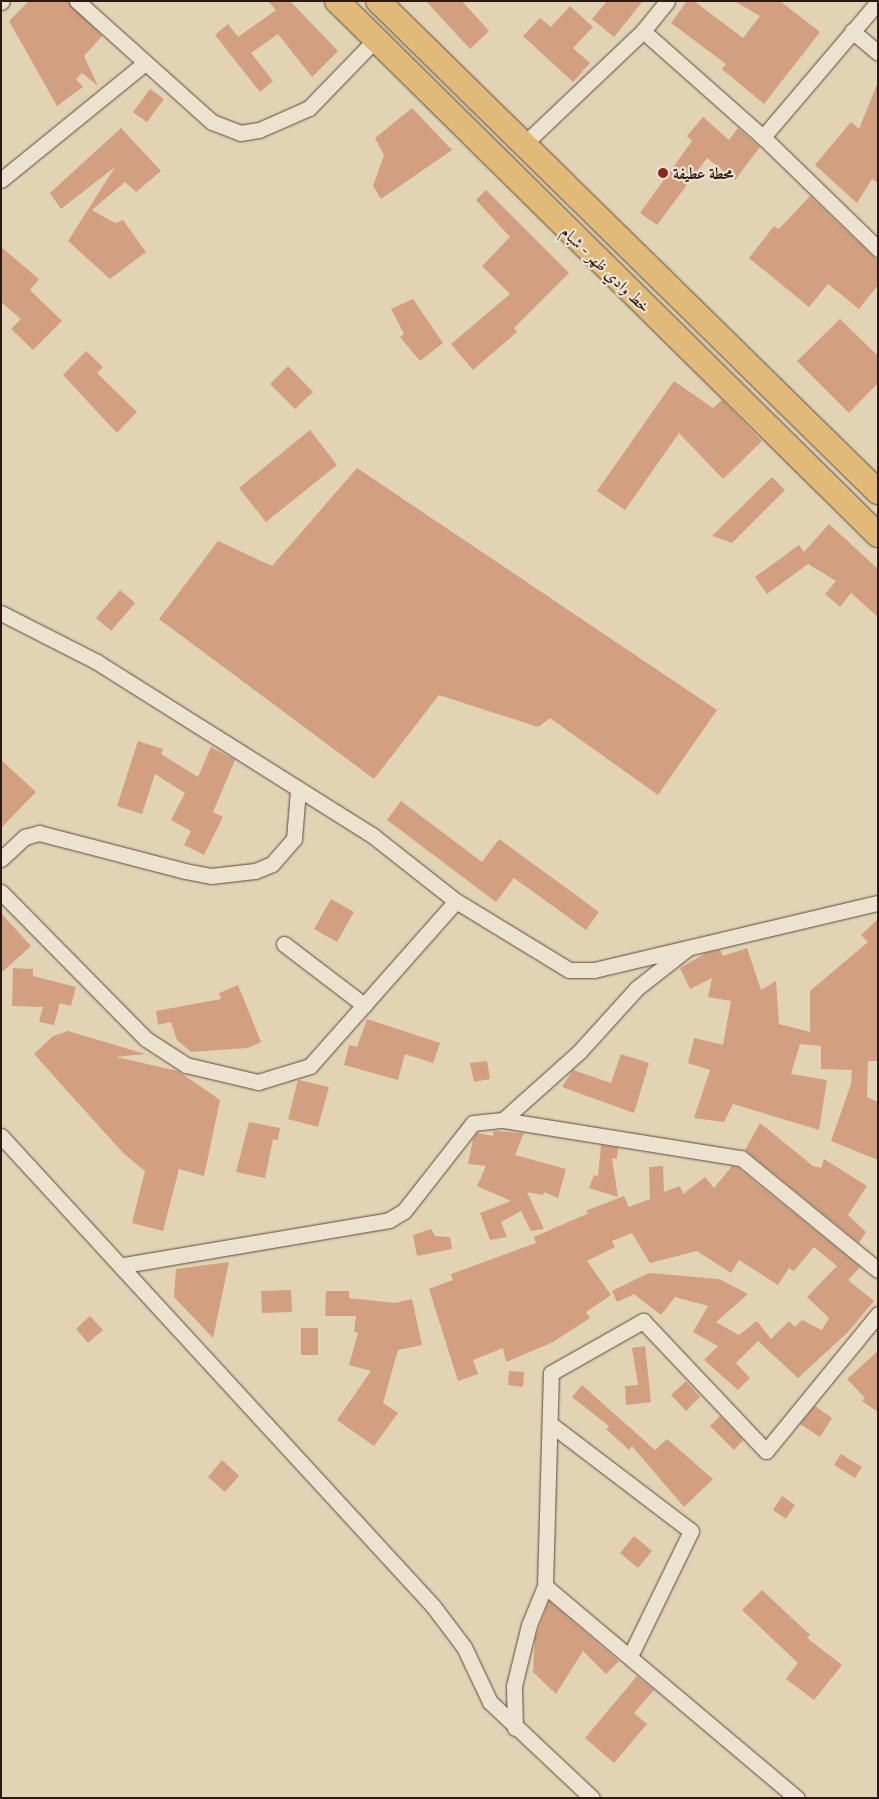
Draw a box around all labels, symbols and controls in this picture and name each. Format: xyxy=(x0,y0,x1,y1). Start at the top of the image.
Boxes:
place label: محطة عطيفة xyxy=(673,163,734,183)
marker: محطة عطيفة xyxy=(657,167,669,179)
street label: خط وادي ظهر - شبام xyxy=(558,222,654,316)

